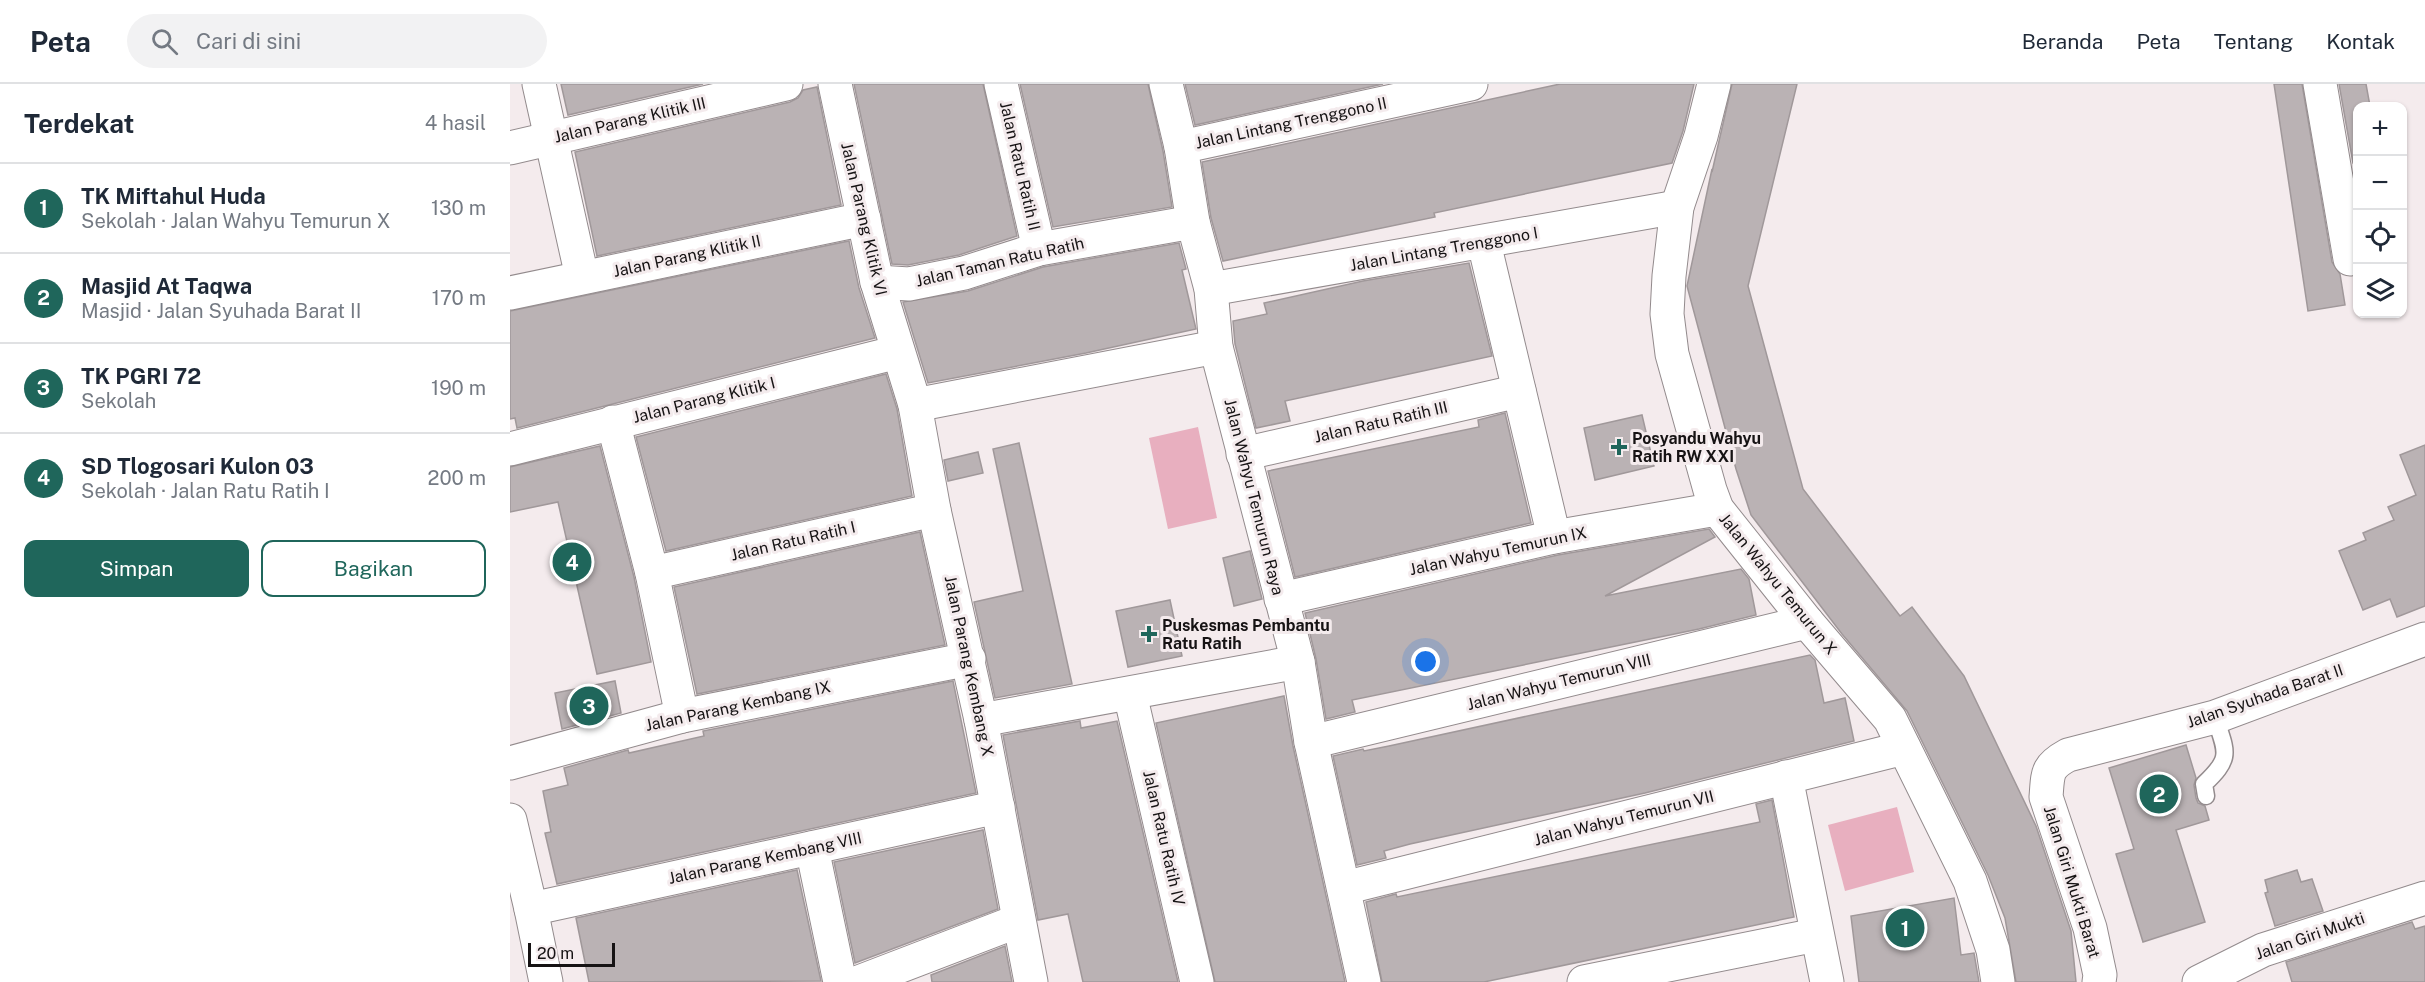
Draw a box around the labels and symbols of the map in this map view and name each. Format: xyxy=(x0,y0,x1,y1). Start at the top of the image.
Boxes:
street label: Jalan Parang Klitik III xyxy=(552,93,708,147)
street label: Jalan Lintang Trenggono II xyxy=(1194,93,1388,153)
street label: Jalan Ratu Ratih II xyxy=(996,100,1044,232)
street label: Jalan Parang Klitik VI xyxy=(837,141,891,297)
street label: Jalan Lintang Trenggono I xyxy=(1349,223,1539,275)
street label: Jalan Parang Klitik II xyxy=(611,231,763,281)
street label: Jalan Taman Ratu Ratih xyxy=(914,233,1086,291)
street label: Jalan Parang Klitik I xyxy=(631,373,777,427)
street label: Jalan Wahyu Temurun Raya xyxy=(1220,397,1288,597)
street label: Jalan Ratu Ratih III xyxy=(1312,397,1450,447)
place label: Posyandu Wahyu Ratih RW XXI xyxy=(1632,429,1761,466)
marker: Posyandu Wahyu Ratih RW XXI xyxy=(1610,438,1628,456)
street label: Jalan Wahyu Temurun X xyxy=(1715,510,1841,658)
street label: Jalan Ratu Ratih I xyxy=(729,517,857,565)
street label: Jalan Wahyu Temurun IX xyxy=(1408,523,1588,579)
pin: 4 xyxy=(552,540,592,584)
street label: Jalan Parang Kembang X xyxy=(941,574,997,758)
place label: Puskesmas Pembantu Ratu Ratih xyxy=(1162,616,1330,653)
marker: Puskesmas Pembantu Ratu Ratih xyxy=(1140,625,1158,643)
your location xyxy=(1411,647,1440,676)
street label: Jalan Wahyu Temurun VIII xyxy=(1465,650,1653,714)
street label: Jalan Syuhada Barat II xyxy=(2184,660,2346,732)
street label: Jalan Parang Kembang IX xyxy=(644,677,832,735)
pin: 3 xyxy=(570,684,608,728)
street label: Jalan Ratu Ratih IV xyxy=(1139,769,1189,908)
pin: 2 xyxy=(2140,772,2178,816)
street label: Jalan Wahyu Temurun VII xyxy=(1532,786,1716,850)
street label: Jalan Giri Mukti Barat xyxy=(2040,804,2104,960)
street label: Jalan Parang Kembang VIII xyxy=(667,828,863,888)
pin: 1 xyxy=(1886,906,1924,950)
street label: Jalan Giri Mukti xyxy=(2253,908,2367,964)
scale bar xyxy=(528,940,615,968)

